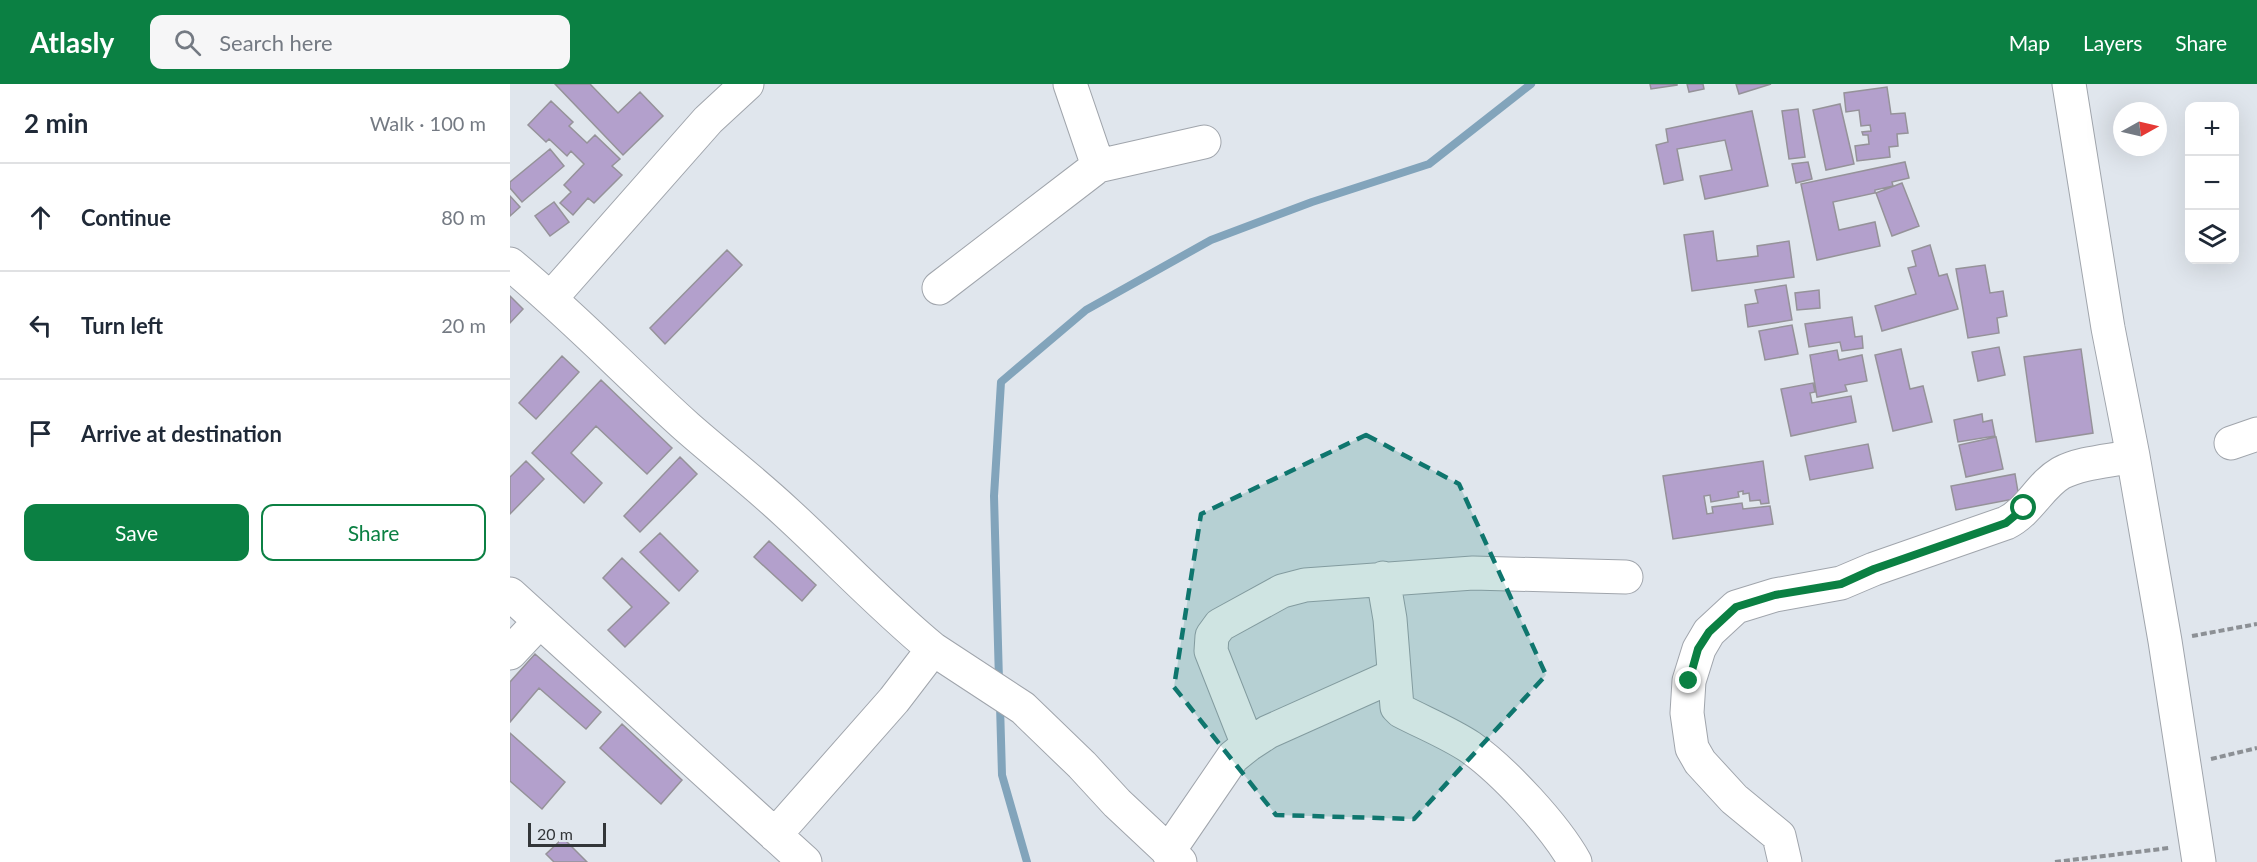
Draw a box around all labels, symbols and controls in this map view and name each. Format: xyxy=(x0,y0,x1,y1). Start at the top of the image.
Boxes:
search box xyxy=(150,15,570,69)
text: Atlasly xyxy=(30,25,114,59)
icon: search xyxy=(171,26,204,59)
text: Search here xyxy=(219,29,333,56)
text: Map xyxy=(2009,30,2050,55)
text: Layers xyxy=(2083,30,2142,55)
text: Share xyxy=(2175,30,2227,55)
north arrow xyxy=(2113,102,2167,156)
map controls xyxy=(2185,102,2239,264)
button: + xyxy=(2185,102,2239,156)
text: 2 min xyxy=(24,107,88,139)
text: Walk · 100 m xyxy=(370,111,486,135)
button: − xyxy=(2185,156,2239,210)
icon: ahead xyxy=(24,201,57,234)
text: Continue xyxy=(81,204,171,231)
text: 80 m xyxy=(441,205,486,229)
button: layers xyxy=(2185,210,2239,264)
icon: left xyxy=(24,309,57,342)
text: Turn left xyxy=(81,312,163,339)
text: 20 m xyxy=(441,313,486,337)
icon: arrive xyxy=(24,417,57,450)
text: Arrive at destination xyxy=(81,420,282,447)
route start xyxy=(2010,494,2036,520)
button: Save xyxy=(24,504,249,561)
button: Share xyxy=(261,504,486,561)
route end xyxy=(1675,667,1701,693)
scale bar xyxy=(528,820,606,848)
text: 20 m xyxy=(537,824,573,843)

